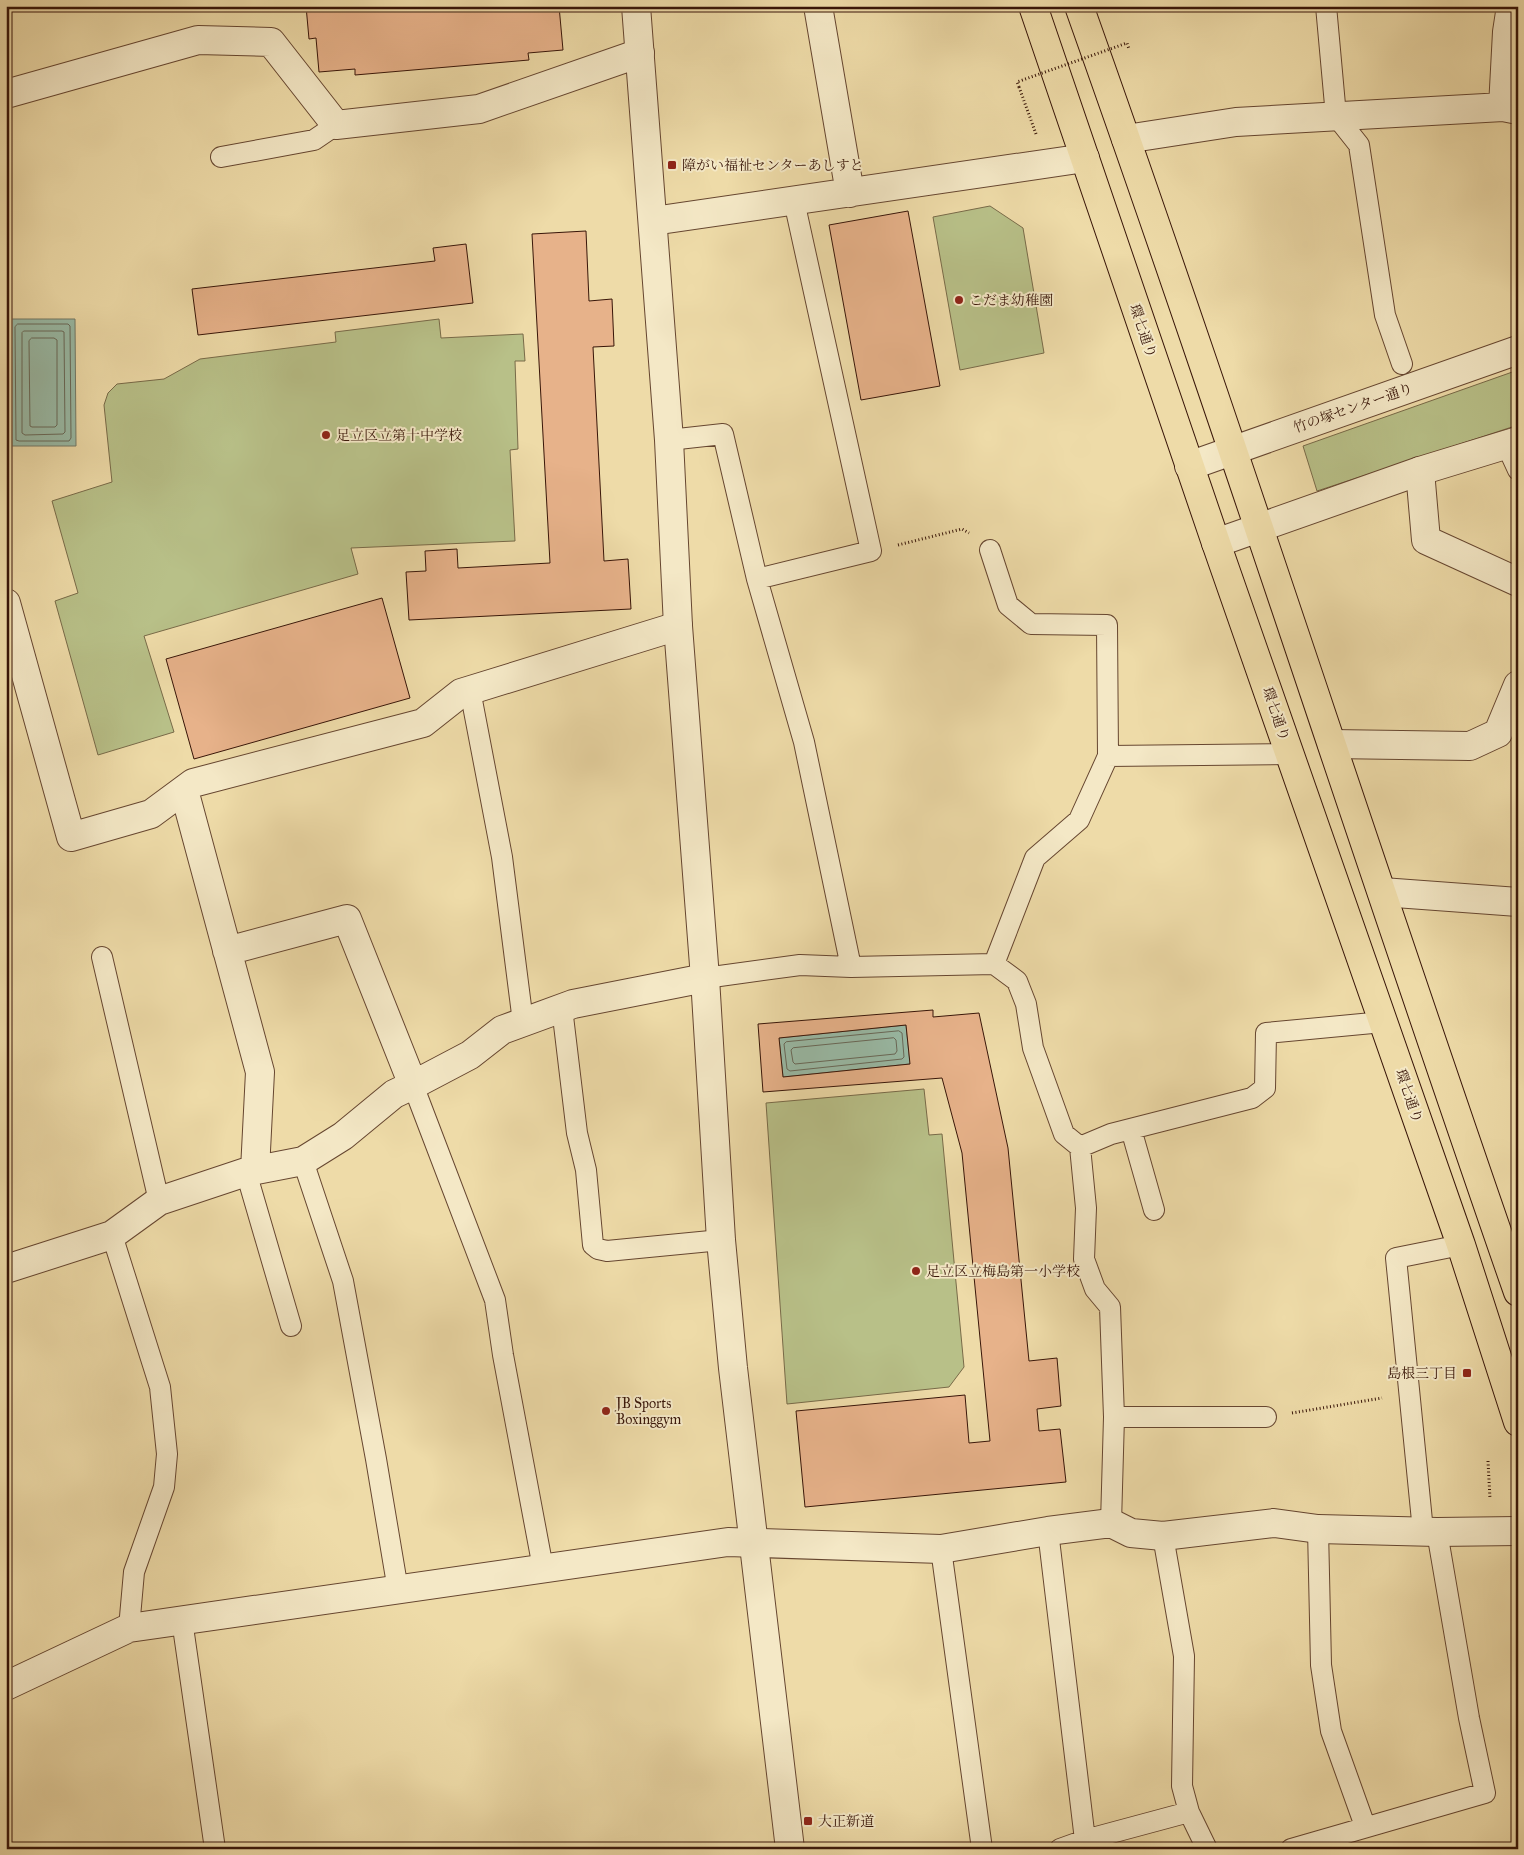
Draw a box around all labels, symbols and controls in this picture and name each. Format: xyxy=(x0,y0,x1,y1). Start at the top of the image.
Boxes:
place label: 障がい福祉センターあしすと xyxy=(682,157,863,174)
marker: 障がい福祉センターあしすと xyxy=(666,159,678,171)
place label: こだま幼稚園 xyxy=(969,292,1053,309)
marker: こだま幼稚園 xyxy=(953,294,965,306)
street label: 環七通り xyxy=(1126,302,1160,360)
street label: 竹の塚センター通り xyxy=(1291,380,1415,436)
place label: 足立区立第十中学校 xyxy=(336,427,462,444)
marker: 足立区立第十中学校 xyxy=(320,429,332,441)
street label: 環七通り xyxy=(1259,685,1293,743)
street label: 環七通り xyxy=(1392,1067,1426,1125)
place label: 足立区立梅島第一小学校 xyxy=(926,1263,1080,1280)
marker: 足立区立梅島第一小学校 xyxy=(910,1265,922,1277)
place label: 島根三丁目 xyxy=(1387,1365,1457,1382)
marker: 島根三丁目 xyxy=(1461,1367,1473,1379)
place label: JB Sports Boxinggym xyxy=(614,1395,682,1428)
marker: JB Sports Boxinggym xyxy=(600,1405,612,1417)
place label: 大正新道 xyxy=(818,1813,874,1830)
marker: 大正新道 xyxy=(802,1815,814,1827)

